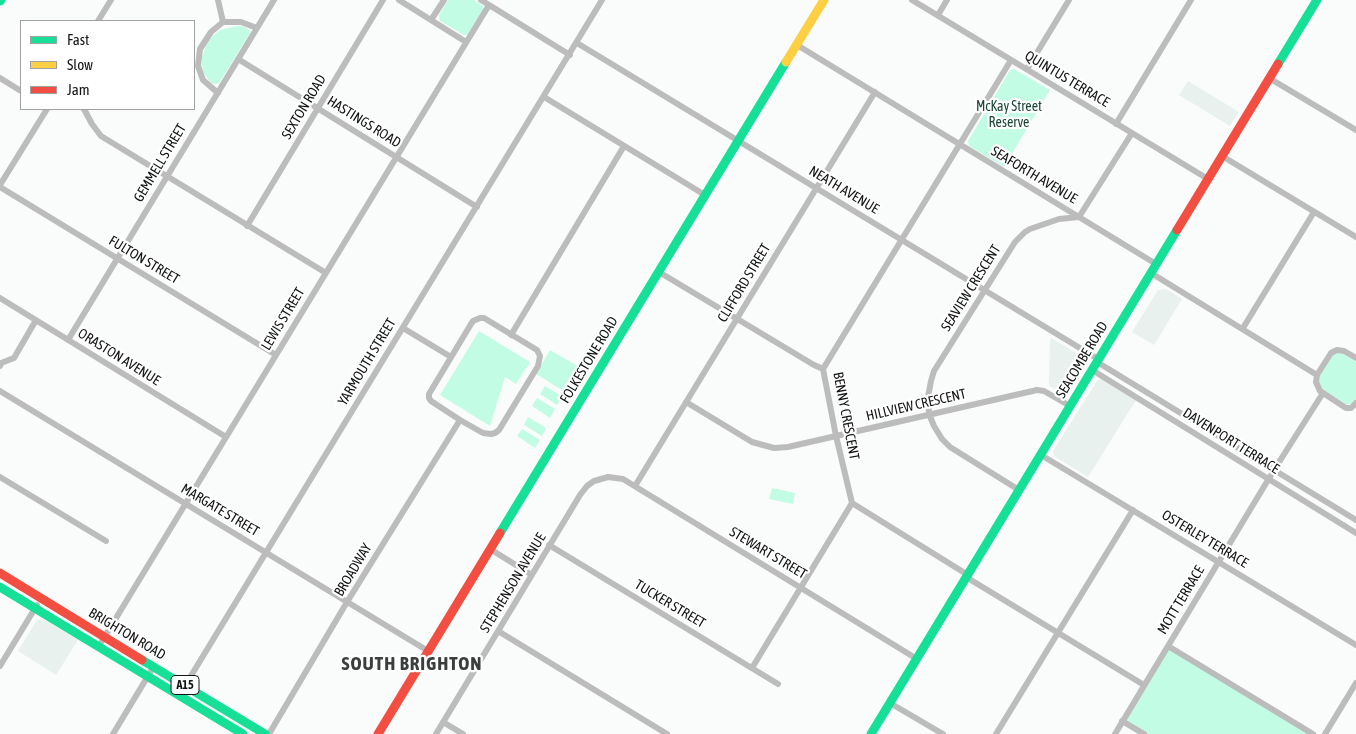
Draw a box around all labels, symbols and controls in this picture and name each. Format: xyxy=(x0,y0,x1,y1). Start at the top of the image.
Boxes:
legend xyxy=(20,20,195,110)
text: Fast xyxy=(67,31,89,48)
street label: QUINTUS TERRACE xyxy=(1022,47,1112,111)
text: Slow xyxy=(67,56,93,73)
street label: SEXTON ROAD xyxy=(278,72,330,142)
text: Jam xyxy=(67,81,90,98)
street label: HASTINGS ROAD xyxy=(324,93,404,151)
park label: McKay Street Reserve xyxy=(976,99,1042,132)
street label: GEMMELL STREET xyxy=(130,121,190,205)
street label: SEAFORTH AVENUE xyxy=(988,143,1080,207)
street label: NEATH AVENUE xyxy=(806,163,882,217)
street label: FULTON STREET xyxy=(106,232,182,288)
street label: CLIFFORD STREET xyxy=(714,241,774,325)
street label: SEAVIEW CRESCENT xyxy=(938,242,1004,334)
street label: LEWIS STREET xyxy=(258,285,308,353)
street label: FOLKESTONE ROAD xyxy=(557,314,621,406)
street label: YARMOUTH STREET xyxy=(334,315,400,409)
street label: SEACOMBE ROAD xyxy=(1053,319,1111,401)
street label: ORASTON AVENUE xyxy=(75,325,163,389)
street label: BENNY CRESCENT xyxy=(829,371,863,461)
street label: HILLVIEW CRESCENT xyxy=(864,385,968,425)
street label: DAVENPORT TERRACE xyxy=(1180,405,1282,477)
street label: MARGATE STREET xyxy=(178,480,262,540)
street label: OSTERLEY TERRACE xyxy=(1159,507,1251,571)
street label: STEWART STREET xyxy=(726,523,810,583)
street label: STEPHENSON AVENUE xyxy=(477,530,549,636)
street label: BROADWAY xyxy=(331,541,375,599)
street label: MOTT TERRACE xyxy=(1154,563,1208,637)
street label: TUCKER STREET xyxy=(632,576,708,632)
street label: BRIGHTON ROAD xyxy=(86,604,168,664)
district label: SOUTH BRIGHTON xyxy=(340,653,484,675)
road number: A15 xyxy=(171,676,199,694)

